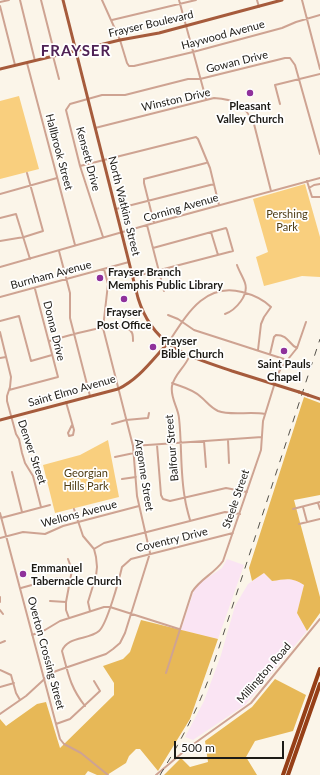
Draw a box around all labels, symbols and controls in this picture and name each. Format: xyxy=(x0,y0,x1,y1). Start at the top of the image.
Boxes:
street label: Frayser Boulevard xyxy=(107,8,195,40)
street label: Haywood Avenue xyxy=(180,18,266,52)
district label: FRAYSER xyxy=(41,42,111,60)
street label: Gowan Drive xyxy=(205,48,269,76)
street label: Winston Drive xyxy=(140,86,212,114)
marker: Pleasant Valley Church xyxy=(245,88,255,98)
place label: Pleasant Valley Church xyxy=(216,99,284,125)
street label: Hallbrook Street xyxy=(42,112,76,192)
street label: Kensett Drive xyxy=(73,125,103,193)
street label: North Watkins Street xyxy=(105,155,143,257)
street label: Corning Avenue xyxy=(142,191,220,225)
park label: Pershing Park xyxy=(266,207,308,233)
street label: Burnham Avenue xyxy=(9,258,93,292)
place label: Frayser Branch Memphis Public Library xyxy=(108,265,223,291)
marker: Frayser Branch Memphis Public Library xyxy=(95,273,105,283)
marker: Frayser Post Office xyxy=(119,294,129,304)
street label: Donna Drive xyxy=(40,300,68,362)
place label: Frayser Post Office xyxy=(97,305,151,331)
place label: Frayser Bible Church xyxy=(161,334,224,360)
marker: Frayser Bible Church xyxy=(148,342,158,352)
marker: Saint Pauls Chapel xyxy=(279,346,289,356)
place label: Saint Pauls Chapel xyxy=(257,357,311,383)
street label: Saint Elmo Avenue xyxy=(27,372,117,410)
street label: Balfour Street xyxy=(163,414,181,482)
street label: Denver Street xyxy=(15,418,49,486)
street label: Argonne Street xyxy=(132,438,156,512)
park label: Georgian Hills Park xyxy=(63,466,109,492)
street label: Steele Street xyxy=(220,468,252,530)
street label: Wellons Avenue xyxy=(40,498,118,530)
street label: Coventry Drive xyxy=(135,525,209,555)
place label: Emmanuel Tabernacle Church xyxy=(31,561,122,587)
marker: Emmanuel Tabernacle Church xyxy=(18,569,28,579)
street label: Overton Crossing Street xyxy=(25,595,67,711)
street label: Millington Road xyxy=(234,640,294,706)
scale bar xyxy=(176,733,286,759)
text: 500 m xyxy=(181,740,215,755)

